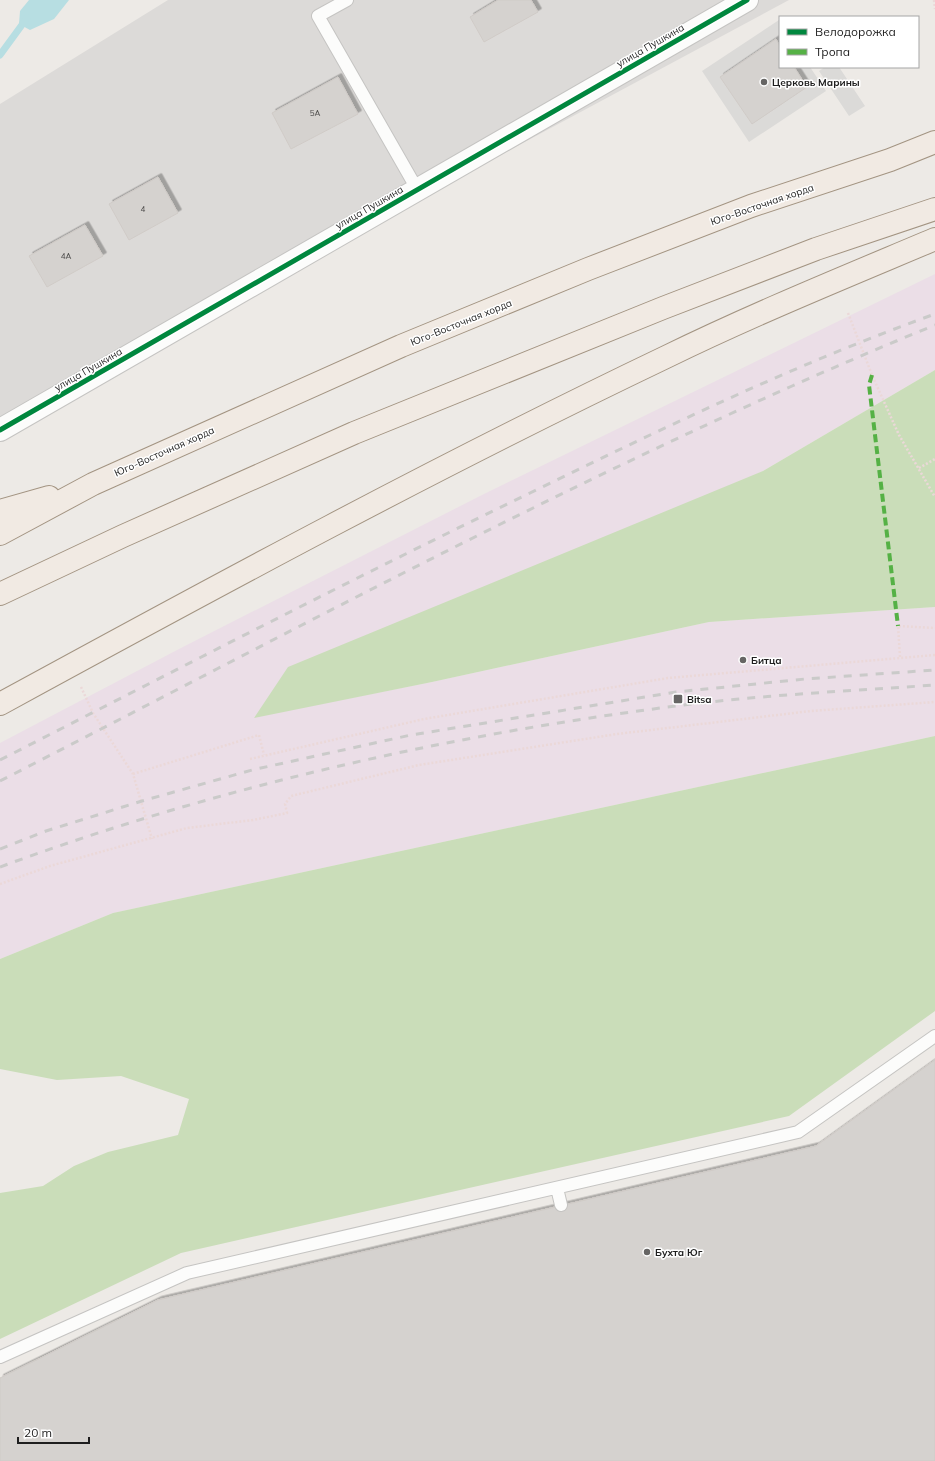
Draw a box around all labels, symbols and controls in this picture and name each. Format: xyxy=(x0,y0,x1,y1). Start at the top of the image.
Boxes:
legend xyxy=(779,16,919,68)
street label: улица Пушкина xyxy=(614,21,687,70)
text: Велодорожка xyxy=(815,24,896,39)
text: Тропа xyxy=(815,44,850,59)
place label: Церковь Марины xyxy=(772,76,860,89)
marker: Церковь Марины xyxy=(759,77,769,87)
house number: 5А xyxy=(310,108,320,118)
street label: Юго-Восточная хорда xyxy=(709,181,815,228)
street label: улица Пушкина xyxy=(333,183,406,232)
house number: 4 xyxy=(141,204,146,214)
house number: 4А xyxy=(61,251,71,261)
street label: Юго-Восточная хорда xyxy=(409,296,514,349)
street label: улица Пушкина xyxy=(52,345,125,394)
street label: Юго-Восточная хорда xyxy=(112,423,216,479)
place label: Битца xyxy=(751,654,782,667)
marker: Битца xyxy=(738,655,748,665)
marker: Bitsa xyxy=(672,693,684,705)
place label: Bitsa xyxy=(687,693,712,706)
place label: Бухта Юг xyxy=(655,1246,703,1259)
marker: Бухта Юг xyxy=(642,1247,652,1257)
scale bar xyxy=(18,1419,89,1445)
text: 20 m xyxy=(24,1425,52,1440)

